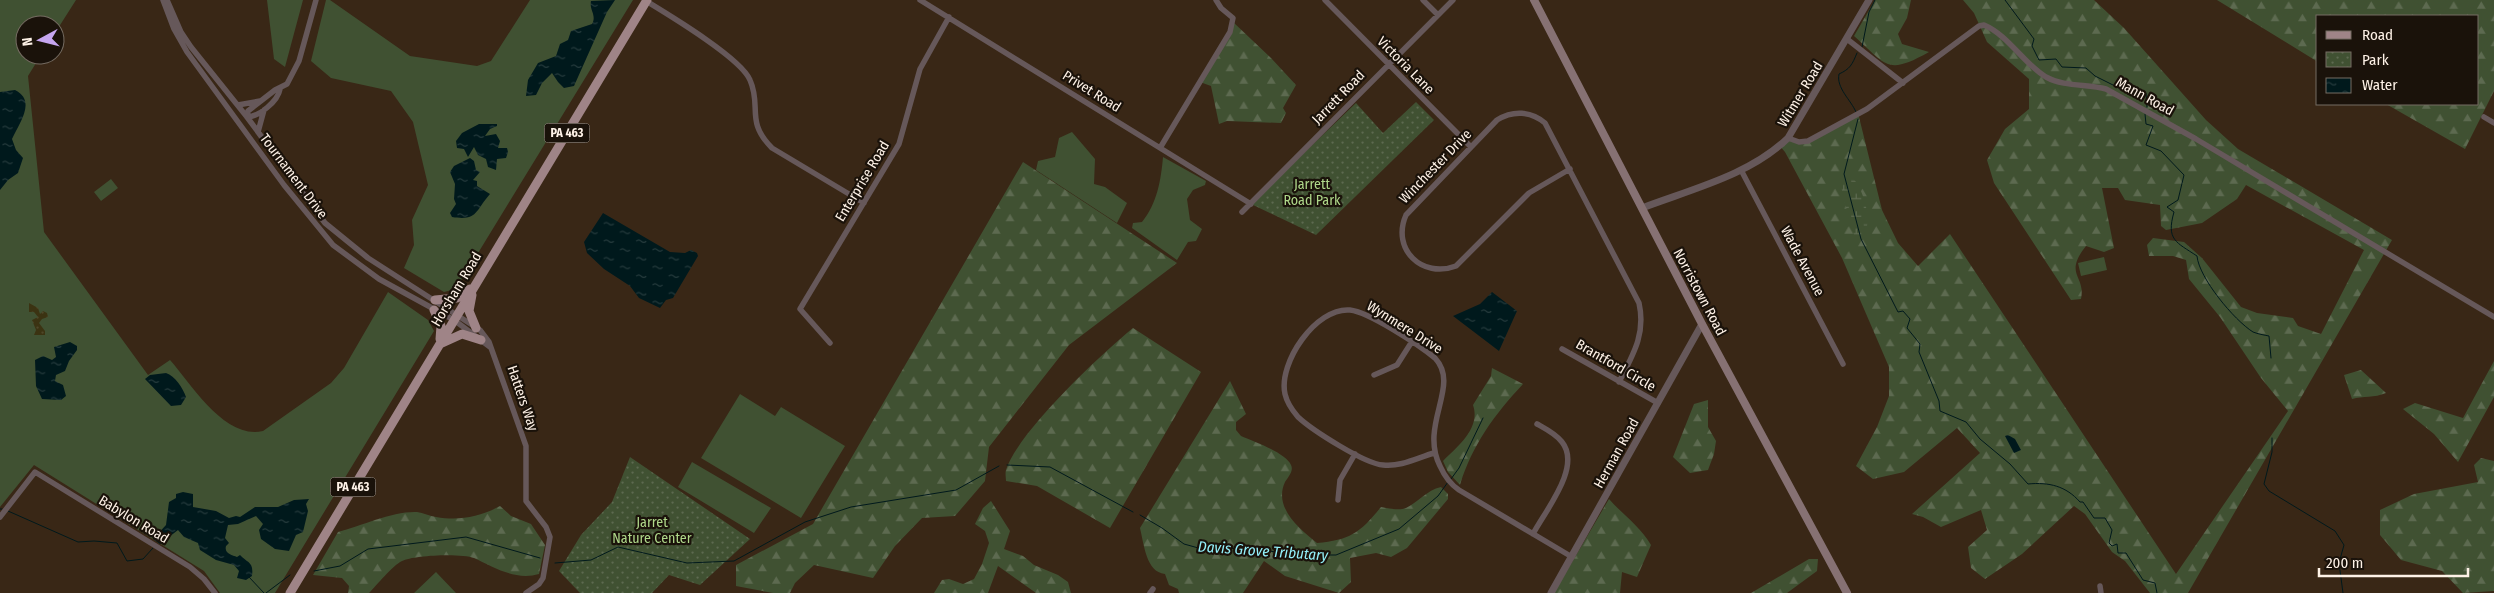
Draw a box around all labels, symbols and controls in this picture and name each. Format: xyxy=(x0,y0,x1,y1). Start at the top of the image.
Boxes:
north arrow xyxy=(15,15,65,65)
legend xyxy=(2316,15,2479,105)
text: Road xyxy=(2362,26,2393,44)
street label: Victoria Lane xyxy=(1373,33,1438,98)
text: N xyxy=(19,36,37,47)
text: Park xyxy=(2362,51,2389,69)
street label: Witmer Road xyxy=(1774,58,1827,130)
street label: Privet Road xyxy=(1059,67,1124,116)
street label: Jarrett Road xyxy=(1308,67,1368,128)
street label: Mann Road xyxy=(2113,74,2177,119)
text: Water xyxy=(2362,76,2398,94)
road number: PA 463 xyxy=(544,124,590,142)
street label: Winchester Drive xyxy=(1396,126,1475,207)
street label: Tournament Drive xyxy=(256,130,331,222)
street label: Enterprise Road xyxy=(832,138,893,225)
park label: Jarrett Road Park xyxy=(1283,176,1341,209)
street label: Wade Avenue xyxy=(1777,223,1828,299)
street label: Norristown Road xyxy=(1670,246,1730,338)
street label: Horsham Road xyxy=(428,249,485,330)
street label: Wynmere Drive xyxy=(1364,297,1446,357)
street label: Brantford Circle xyxy=(1573,336,1659,395)
street label: Hatters Way xyxy=(503,363,542,434)
street label: Herman Road xyxy=(1590,415,1643,491)
road number: PA 463 xyxy=(330,478,376,497)
street label: Babylon Road xyxy=(96,492,172,547)
park label: Jarret Nature Center xyxy=(612,514,692,547)
water label: Davis Grove Tributary xyxy=(1197,537,1330,565)
scale bar xyxy=(2319,546,2468,578)
text: 200 m xyxy=(2326,554,2363,572)

